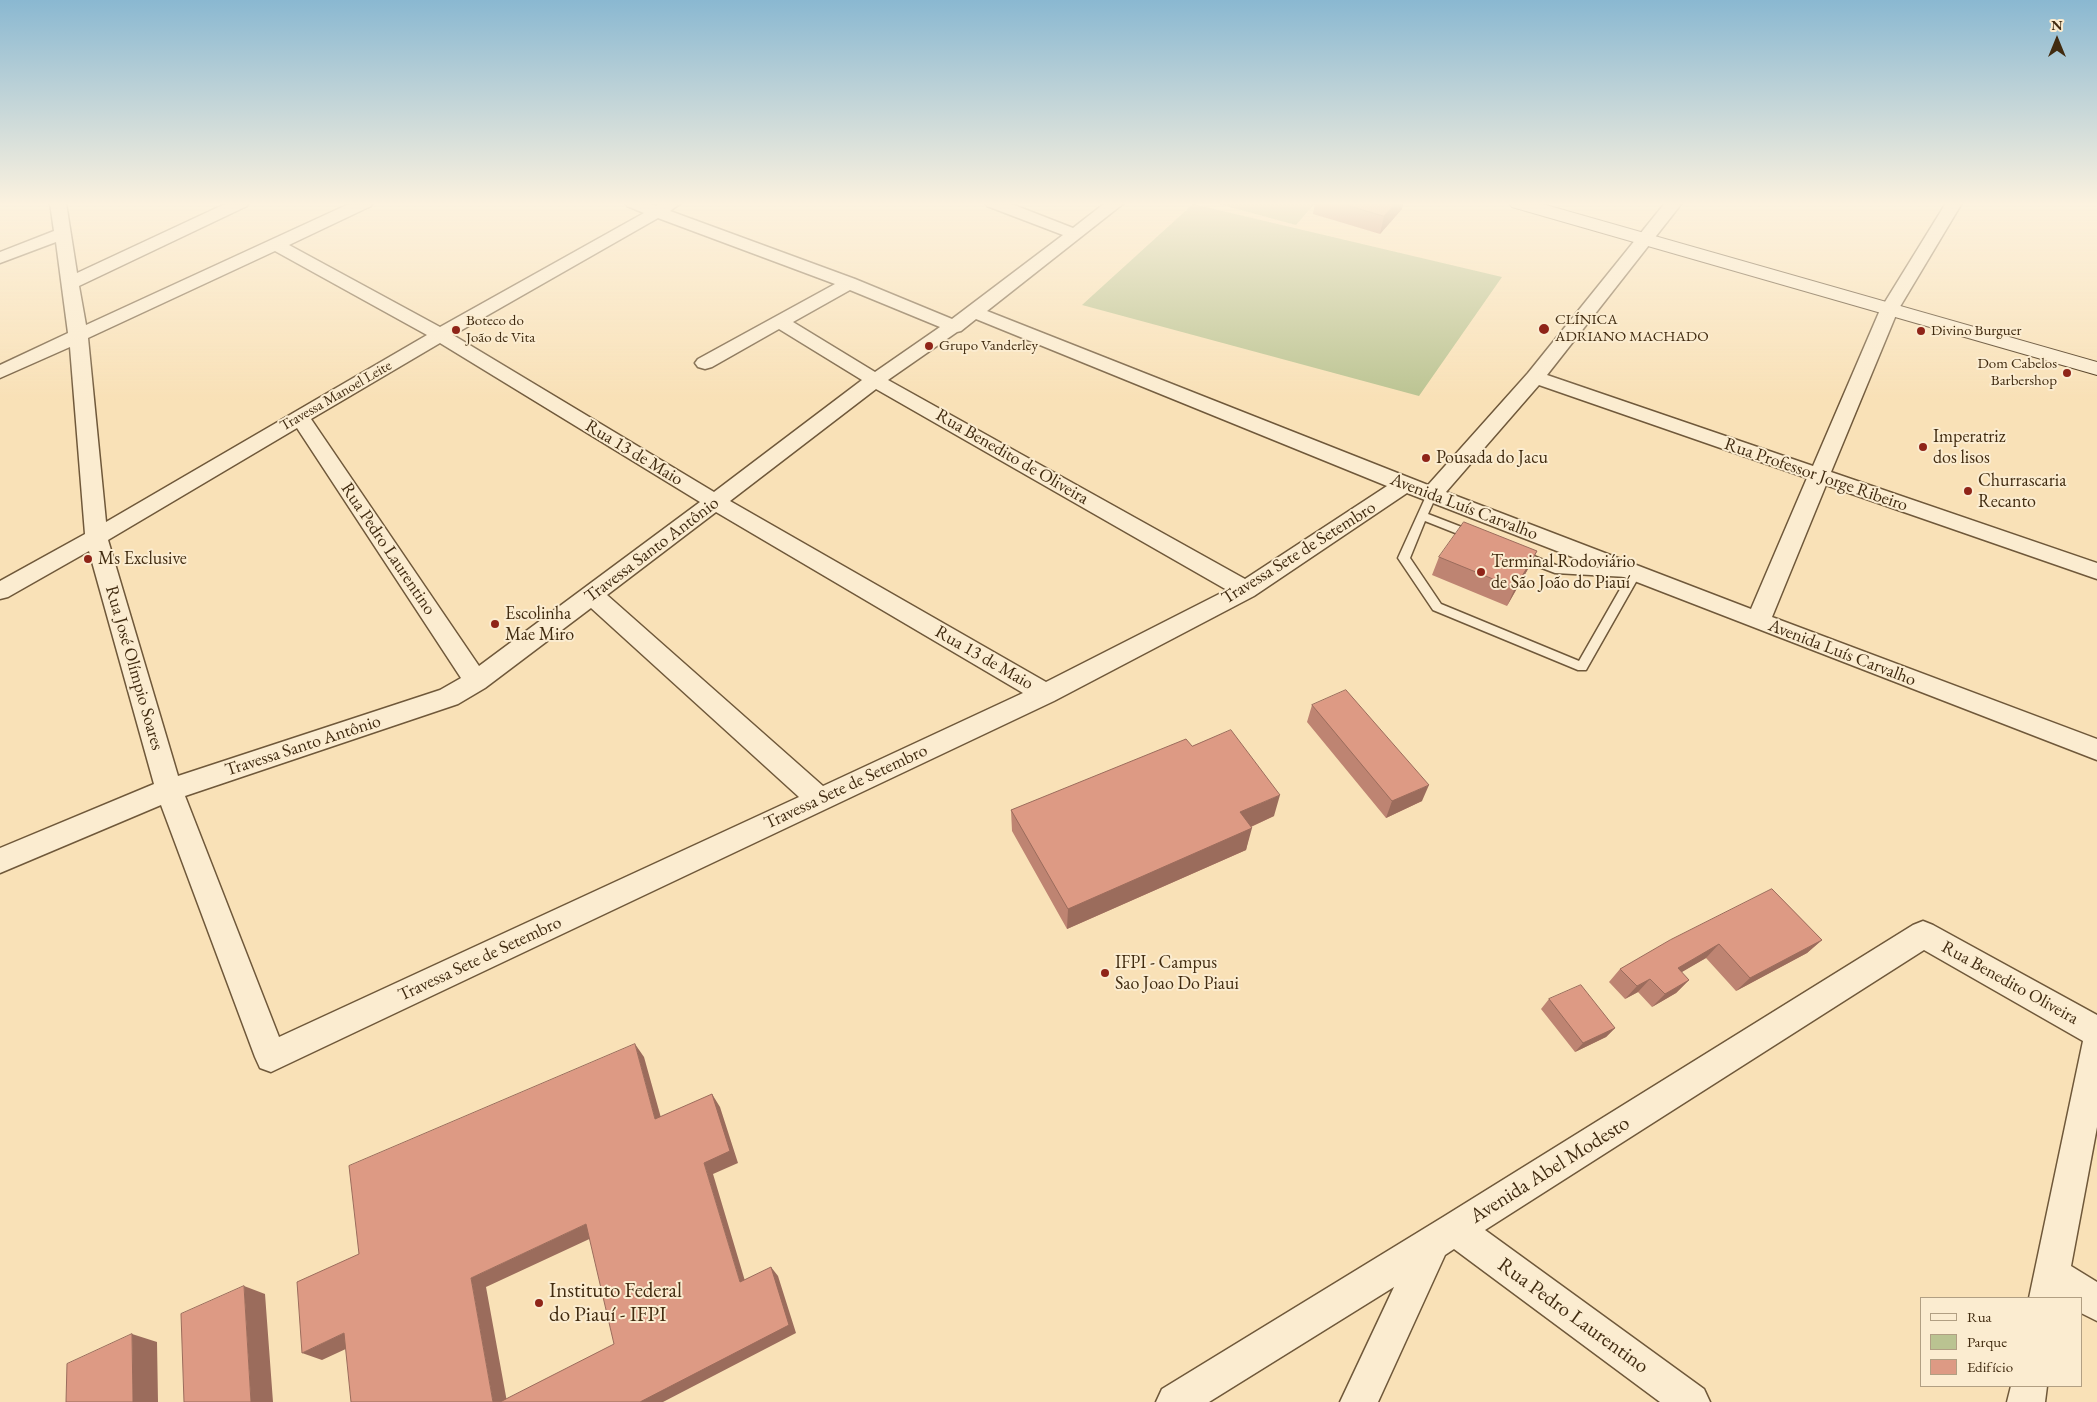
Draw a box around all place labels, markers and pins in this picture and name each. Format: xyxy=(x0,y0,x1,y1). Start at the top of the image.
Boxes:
place label: CLÍNICA ADRIANO MACHADO xyxy=(1555,311,1709,346)
place label: Boteco do João de Vita xyxy=(466,312,535,347)
marker: CLÍNICA ADRIANO MACHADO xyxy=(1537,322,1551,336)
place label: Divino Burguer xyxy=(1931,322,2022,340)
marker: Boteco do João de Vita xyxy=(450,324,462,336)
marker: Divino Burguer xyxy=(1915,325,1927,337)
place label: Grupo Vanderley xyxy=(939,337,1038,355)
marker: Grupo Vanderley xyxy=(923,340,935,352)
place label: Dom Cabelos Barbershop xyxy=(1978,355,2057,390)
marker: Dom Cabelos Barbershop xyxy=(2061,367,2073,379)
place label: Imperatriz dos lisos xyxy=(1933,426,2006,468)
marker: Imperatriz dos lisos xyxy=(1917,441,1929,453)
place label: Pousada do Jacu xyxy=(1436,447,1548,469)
marker: Pousada do Jacu xyxy=(1420,452,1432,464)
place label: Churrascaria Recanto xyxy=(1978,470,2066,512)
marker: Churrascaria Recanto xyxy=(1962,485,1974,497)
place label: Ms Exclusive xyxy=(98,548,187,570)
place label: Terminal Rodoviário de São João do Piauí xyxy=(1491,551,1636,594)
marker: Ms Exclusive xyxy=(82,553,94,565)
marker: Terminal Rodoviário de São João do Piauí xyxy=(1475,566,1487,578)
place label: Escolinha Mae Miro xyxy=(505,603,574,646)
marker: Escolinha Mae Miro xyxy=(489,618,501,630)
place label: IFPI - Campus Sao Joao Do Piaui xyxy=(1115,952,1239,994)
marker: IFPI - Campus Sao Joao Do Piaui xyxy=(1099,967,1111,979)
place label: Instituto Federal do Piauí - IFPI xyxy=(549,1278,682,1328)
marker: Instituto Federal do Piauí - IFPI xyxy=(533,1297,545,1309)

